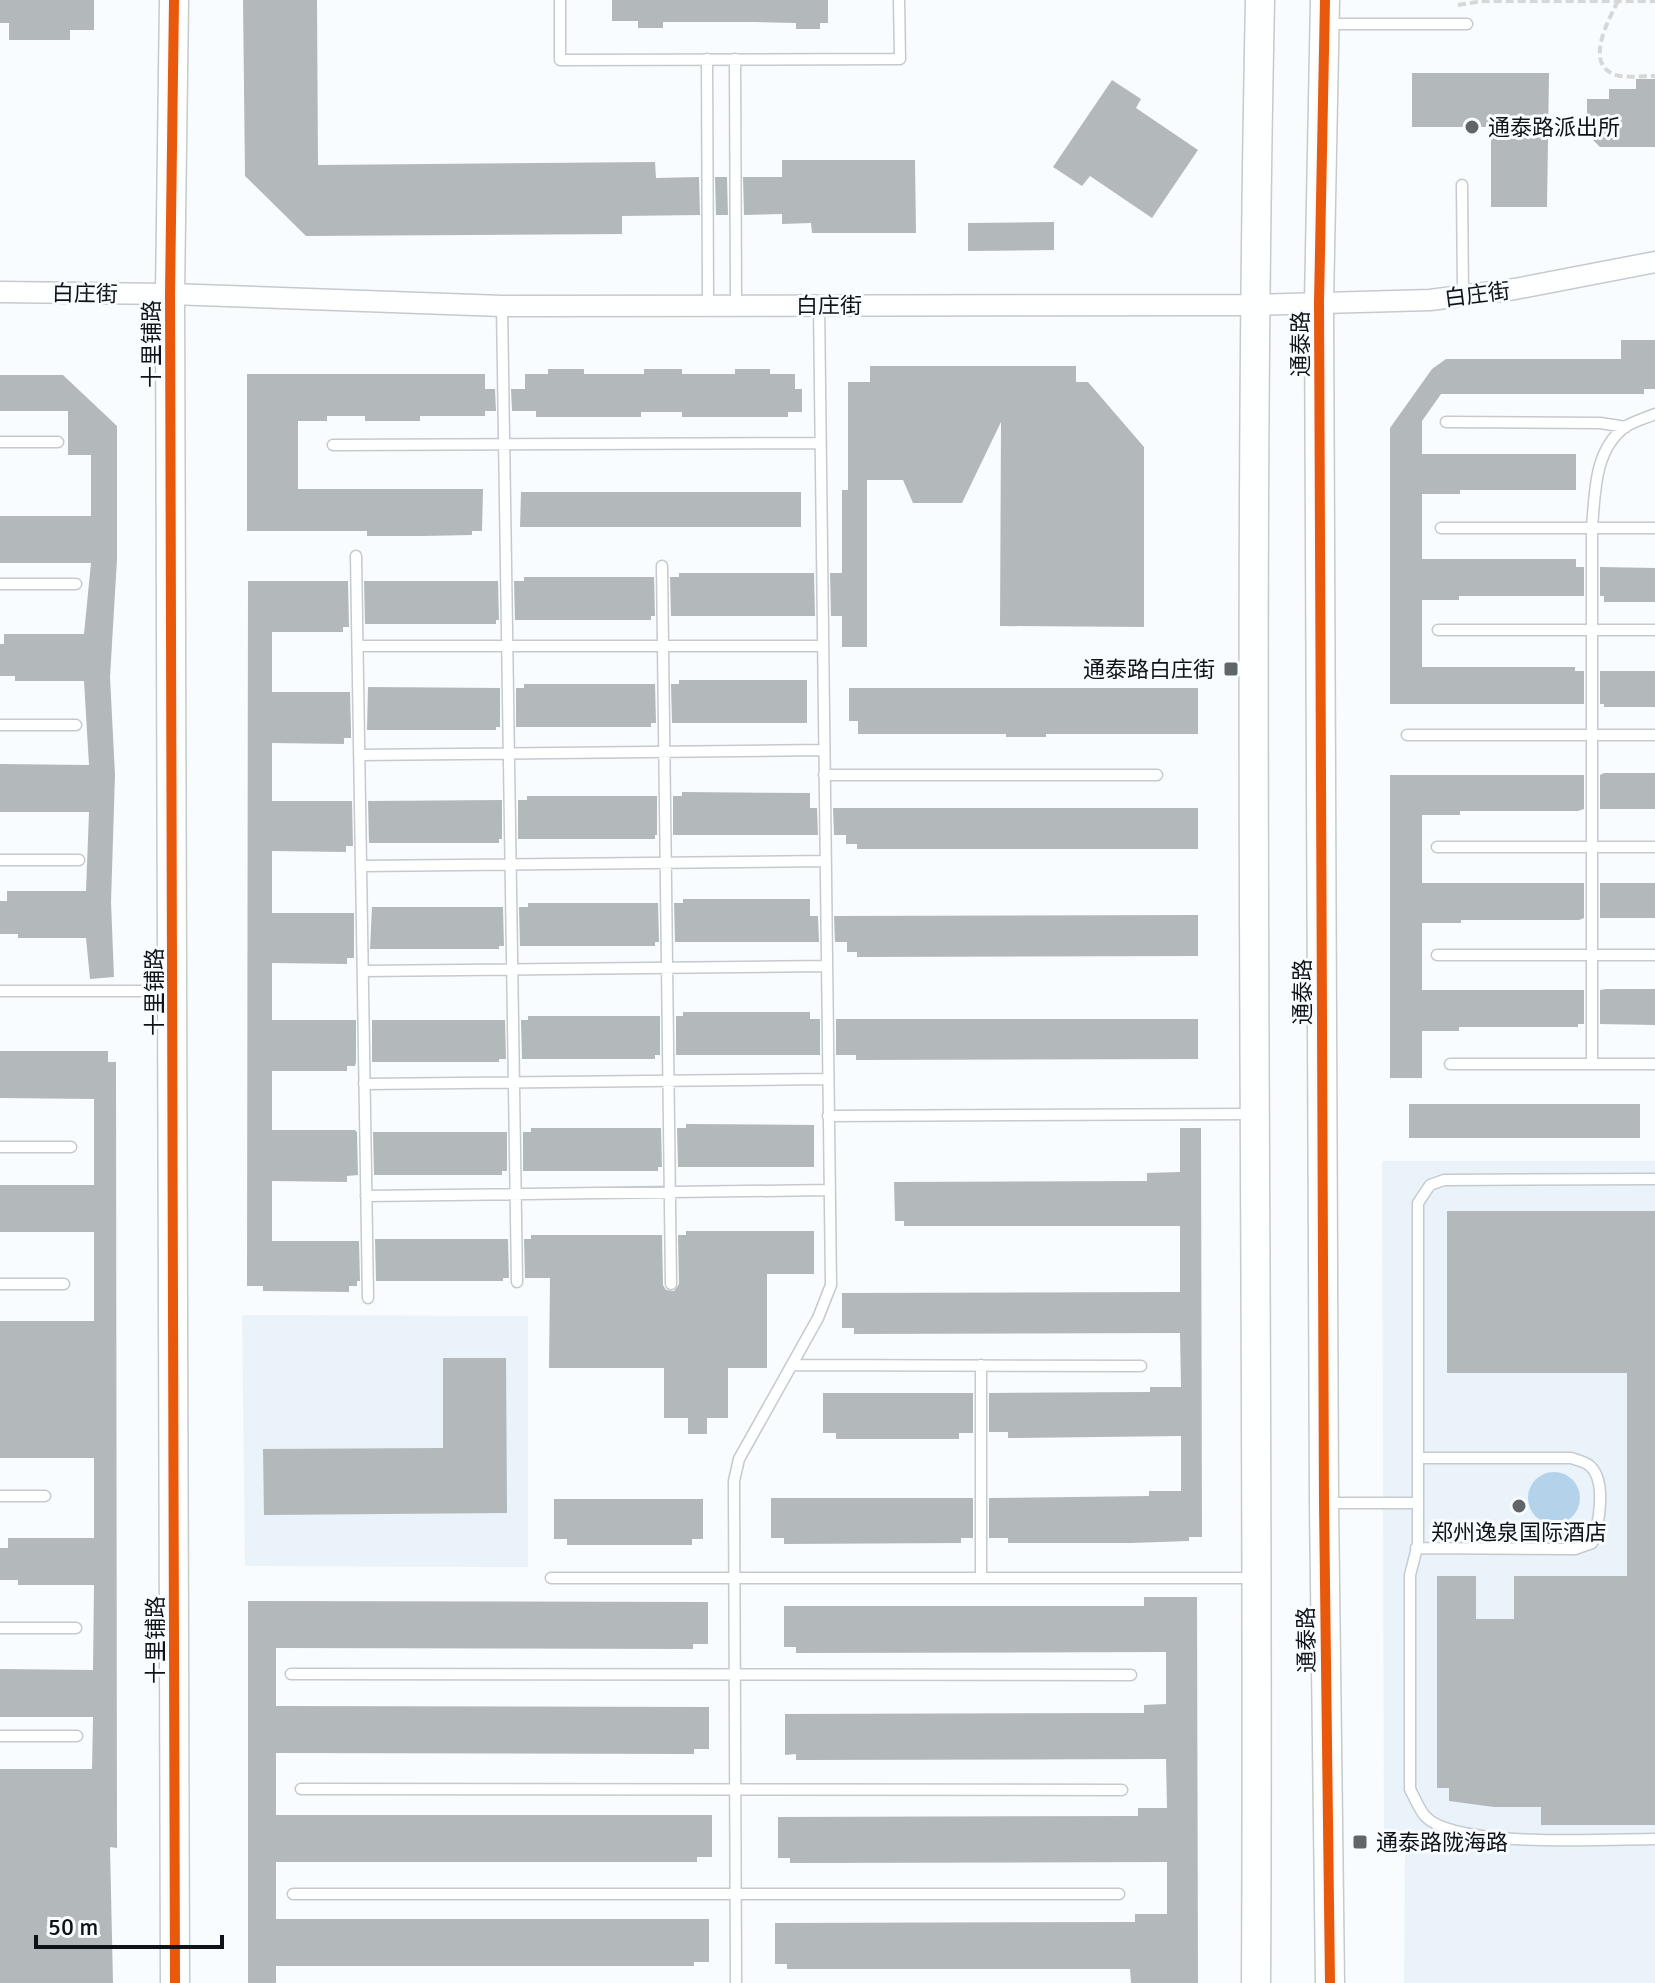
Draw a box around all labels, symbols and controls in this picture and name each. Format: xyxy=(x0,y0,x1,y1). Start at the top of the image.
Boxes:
place label: 通泰路派出所 xyxy=(1488,114,1620,141)
marker: 通泰路派出所 xyxy=(1463,118,1481,136)
street label: 白庄街 xyxy=(1443,277,1511,312)
street label: 白庄街 xyxy=(52,279,118,308)
street label: 白庄街 xyxy=(796,292,862,319)
street label: 十里铺路 xyxy=(138,300,165,388)
street label: 通泰路 xyxy=(1287,311,1314,377)
place label: 通泰路白庄街 xyxy=(1083,656,1215,683)
marker: 通泰路白庄街 xyxy=(1222,660,1240,678)
street label: 十里铺路 xyxy=(141,948,168,1036)
street label: 通泰路 xyxy=(1289,959,1316,1025)
marker: 郑州逸泉国际酒店 xyxy=(1510,1497,1528,1515)
place label: 郑州逸泉国际酒店 xyxy=(1431,1519,1607,1546)
street label: 十里铺路 xyxy=(142,1596,169,1684)
street label: 通泰路 xyxy=(1292,1607,1321,1673)
place label: 通泰路陇海路 xyxy=(1376,1829,1508,1856)
marker: 通泰路陇海路 xyxy=(1351,1833,1369,1851)
scale bar xyxy=(36,1899,222,1949)
text: 50 m xyxy=(48,1912,98,1942)

